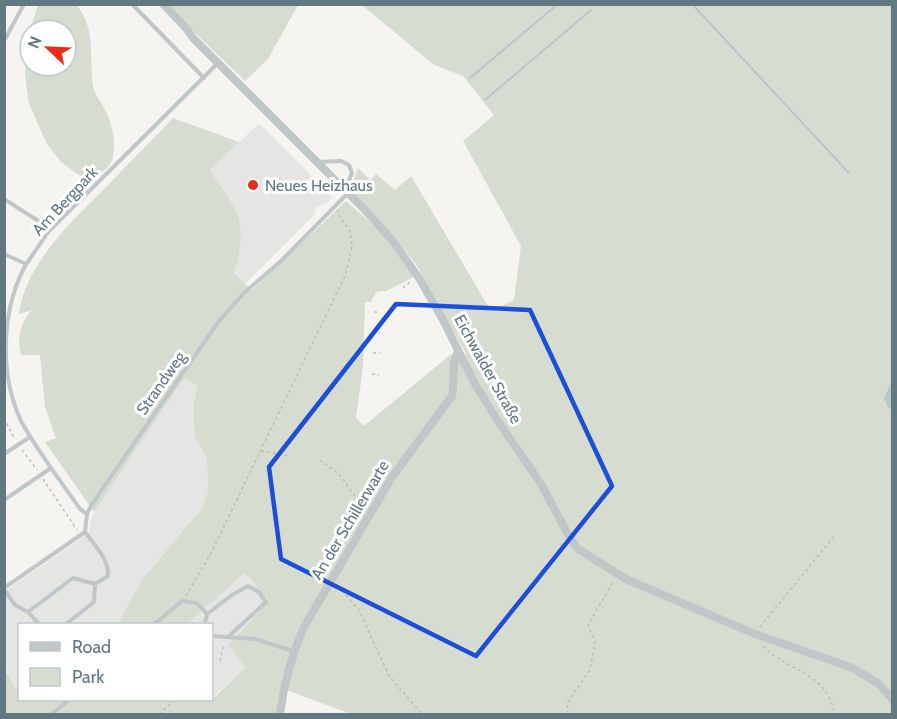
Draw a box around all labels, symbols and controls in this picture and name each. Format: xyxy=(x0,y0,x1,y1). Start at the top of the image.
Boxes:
north arrow xyxy=(18,18,78,78)
text: N xyxy=(24,33,46,51)
street label: Am Bergpark xyxy=(28,162,102,239)
place label: Neues Heizhaus xyxy=(265,176,373,195)
marker: Neues Heizhaus xyxy=(246,178,260,192)
street label: Eichwalder Straße xyxy=(450,311,526,427)
street label: Strandweg xyxy=(132,347,190,418)
street label: An der Schillerwarte xyxy=(307,457,393,583)
legend xyxy=(18,623,213,701)
text: Road xyxy=(72,636,111,658)
text: Park xyxy=(72,666,105,688)

